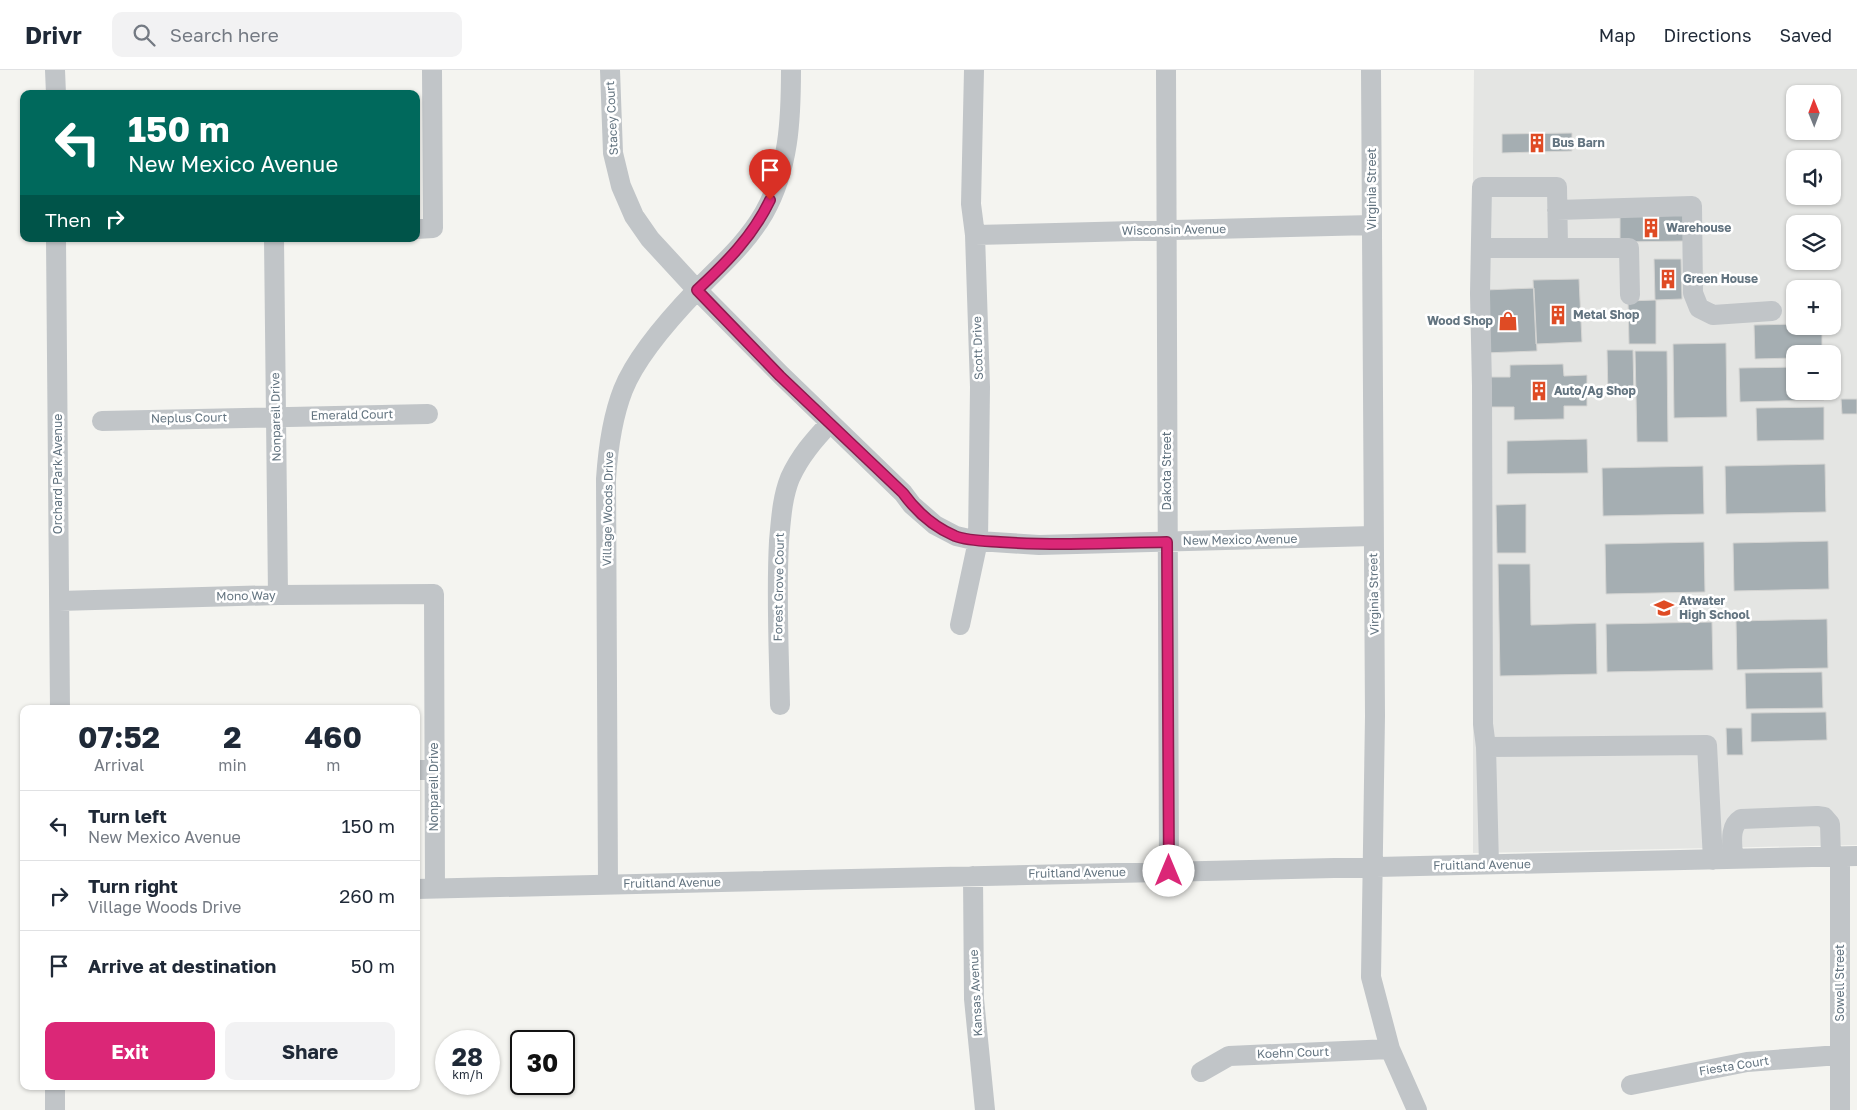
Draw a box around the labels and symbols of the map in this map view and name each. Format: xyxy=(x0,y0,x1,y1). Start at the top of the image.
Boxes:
street label: Stacey Court xyxy=(602,80,621,156)
north arrow xyxy=(1786,85,1841,140)
building icon: Bus Barn xyxy=(1526,132,1548,154)
place label: Bus Barn xyxy=(1552,135,1605,150)
street label: Virginia Street xyxy=(1364,148,1379,230)
pin xyxy=(749,149,791,200)
building icon: Warehouse xyxy=(1640,217,1662,239)
place label: Warehouse xyxy=(1666,220,1731,235)
street label: Wisconsin Avenue xyxy=(1122,221,1226,238)
building icon: Green House xyxy=(1657,268,1679,290)
place label: Green House xyxy=(1683,271,1758,286)
building icon: Metal Shop xyxy=(1547,304,1569,326)
place label: Metal Shop xyxy=(1573,307,1640,322)
shop icon: Wood Shop xyxy=(1497,310,1519,332)
place label: Wood Shop xyxy=(1427,313,1494,328)
street label: Scott Drive xyxy=(969,316,986,380)
street label: Nonpareil Drive xyxy=(267,372,284,462)
building icon: Auto/Ag Shop xyxy=(1528,380,1550,402)
place label: Auto/Ag Shop xyxy=(1554,383,1637,398)
street label: Emerald Court xyxy=(311,406,394,423)
street label: Neplus Court xyxy=(151,409,227,426)
street label: Orchard Park Avenue xyxy=(50,414,65,534)
street label: Dakota Street xyxy=(1159,431,1174,511)
street label: Village Woods Drive xyxy=(599,451,616,567)
street label: New Mexico Avenue xyxy=(1183,531,1297,548)
street label: Forest Grove Court xyxy=(770,532,787,641)
street label: Virginia Street xyxy=(1365,553,1382,635)
street label: Mono Way xyxy=(216,587,276,604)
place label: Atwater High School xyxy=(1679,593,1750,622)
school or university icon: Atwater High School xyxy=(1653,597,1675,619)
street label: Nonpareil Drive xyxy=(426,742,441,832)
position arrow xyxy=(1142,844,1194,896)
street label: Fruitland Avenue xyxy=(1433,856,1531,873)
street label: Fruitland Avenue xyxy=(1028,864,1126,881)
street label: Fruitland Avenue xyxy=(623,874,721,891)
street label: Sowell Street xyxy=(1832,944,1847,1022)
street label: Kansas Avenue xyxy=(966,949,985,1037)
speed limit sign: 30 xyxy=(510,1030,575,1095)
street label: Koehn Court xyxy=(1257,1044,1330,1061)
street label: Fiesta Court xyxy=(1698,1053,1770,1078)

